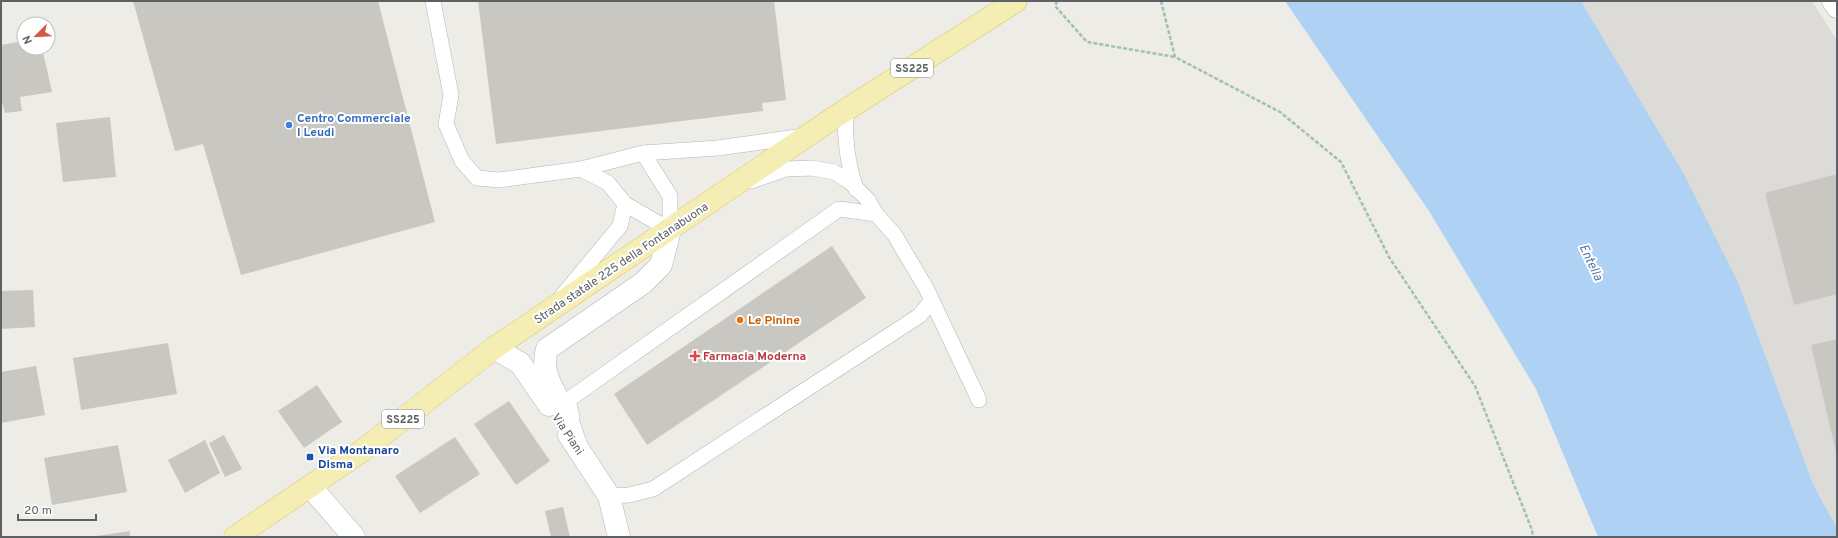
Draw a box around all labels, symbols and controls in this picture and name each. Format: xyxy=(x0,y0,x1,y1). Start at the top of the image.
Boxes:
north arrow xyxy=(16,16,56,56)
text: N xyxy=(20,33,36,46)
road number: SS225 xyxy=(891,59,933,77)
place label: Centro Commerciale I Leudi xyxy=(297,111,411,141)
marker: Centro Commerciale I Leudi xyxy=(284,120,294,130)
street label: Strada statale 225 della Fontanabuona xyxy=(531,199,712,328)
water label: Entella xyxy=(1575,242,1606,284)
place label: Le Pinine xyxy=(748,313,800,329)
marker: Le Pinine xyxy=(735,315,745,325)
place label: Farmacia Moderna xyxy=(703,349,806,365)
marker: Farmacia Moderna xyxy=(690,351,700,361)
road number: SS225 xyxy=(382,410,424,428)
street label: Via Piani xyxy=(547,411,587,458)
place label: Via Montanaro Disma xyxy=(318,443,400,473)
marker: Via Montanaro Disma xyxy=(305,452,315,462)
scale bar xyxy=(18,496,96,522)
text: 20 m xyxy=(24,503,52,519)

